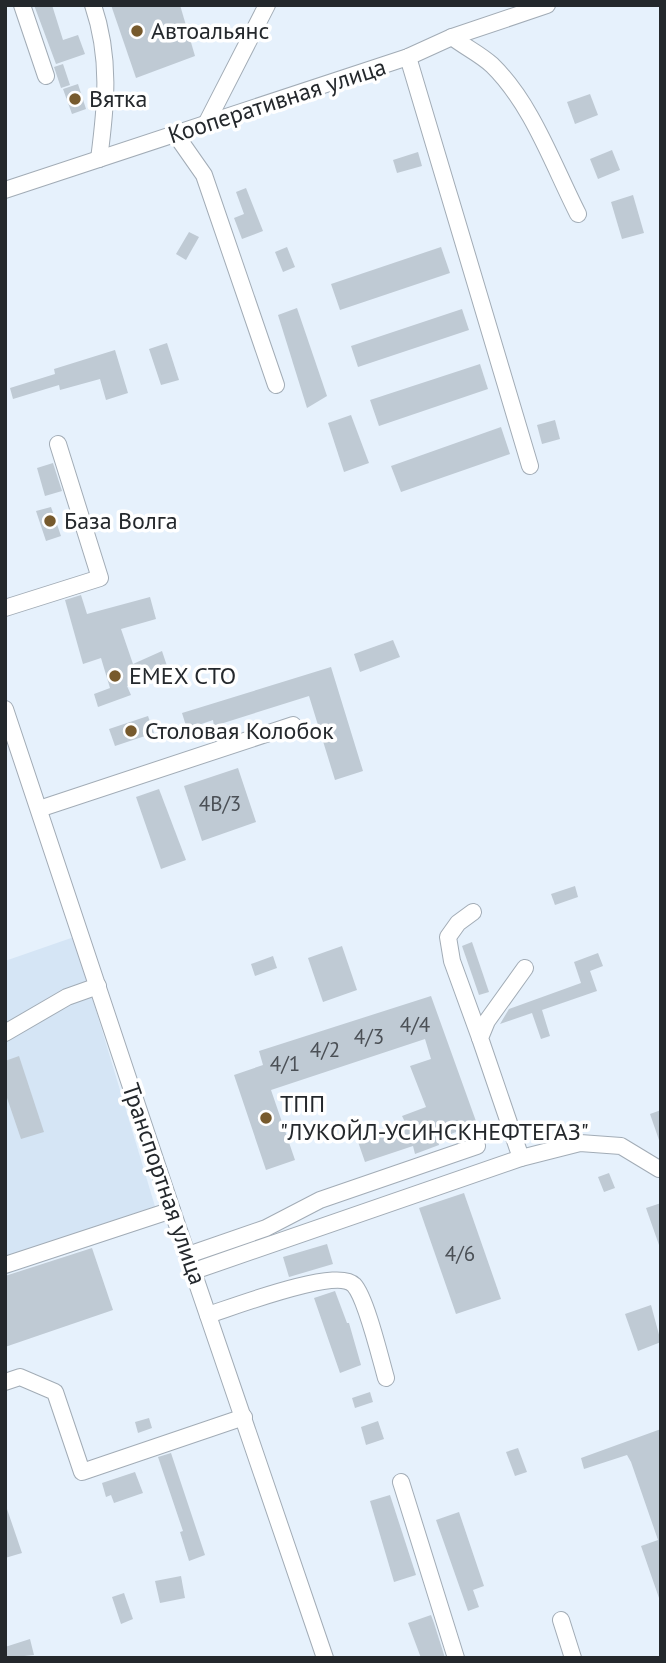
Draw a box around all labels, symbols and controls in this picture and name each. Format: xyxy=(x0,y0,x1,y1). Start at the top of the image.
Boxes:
place label: Автоальянс xyxy=(151,15,270,46)
marker: Автоальянс xyxy=(129,23,145,39)
street label: Кооперативная улица xyxy=(164,51,390,150)
place label: Вятка xyxy=(89,83,147,114)
marker: Вятка xyxy=(67,91,83,107)
place label: База Волга xyxy=(64,505,178,536)
marker: База Волга xyxy=(42,513,58,529)
place label: EMEX СТО xyxy=(129,660,236,691)
marker: EMEX СТО xyxy=(107,668,123,684)
place label: Столовая Колобок xyxy=(145,715,334,746)
marker: Столовая Колобок xyxy=(123,723,139,739)
house number: 4В/3 xyxy=(199,790,241,817)
house number: 4/4 xyxy=(400,1011,430,1038)
house number: 4/3 xyxy=(354,1023,384,1050)
house number: 4/2 xyxy=(310,1036,340,1063)
house number: 4/1 xyxy=(270,1050,300,1077)
street label: Транспортная улица xyxy=(115,1079,213,1289)
place label: ТПП "ЛУКОЙЛ-УСИНСКНЕФТЕГАЗ" xyxy=(280,1088,589,1147)
marker: ТПП "ЛУКОЙЛ-УСИНСКНЕФТЕГАЗ" xyxy=(258,1110,274,1126)
house number: 4/6 xyxy=(445,1240,475,1267)

